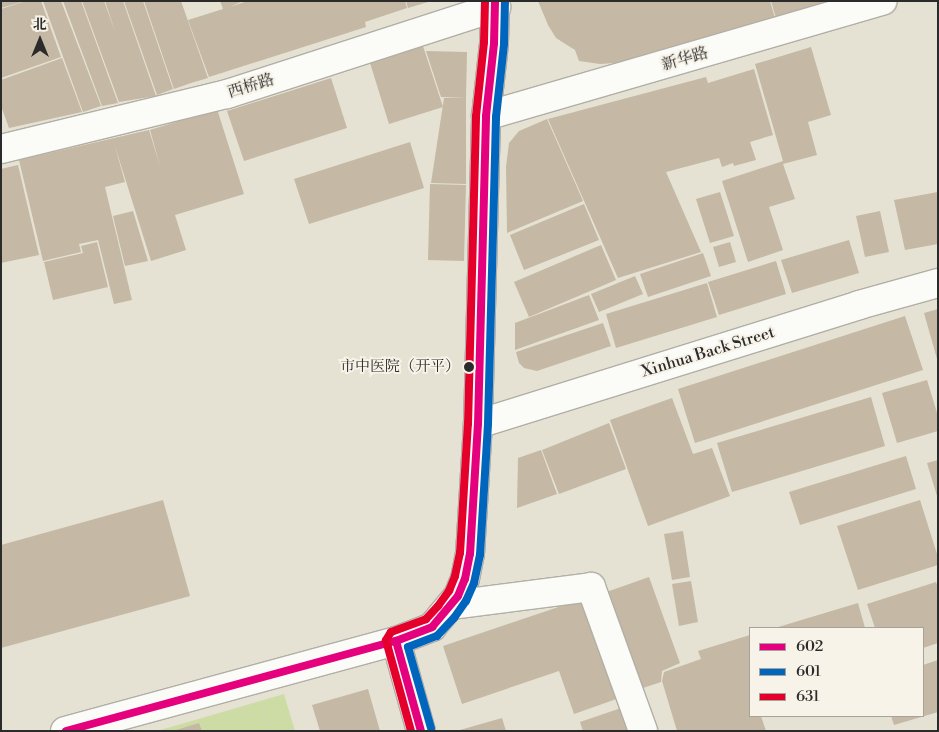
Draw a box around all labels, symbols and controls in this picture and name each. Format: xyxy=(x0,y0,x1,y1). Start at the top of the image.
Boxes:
north arrow xyxy=(15,15,65,65)
text: 北 xyxy=(33,16,47,34)
street label: 新华路 xyxy=(659,43,711,75)
street label: 西桥路 xyxy=(225,70,277,102)
street label: Xinhua Back Street xyxy=(639,323,777,381)
place label: 市中医院（开平） xyxy=(340,358,460,376)
marker: 市中医院（开平） xyxy=(464,362,474,372)
legend xyxy=(749,627,924,717)
text: 602 xyxy=(796,637,823,656)
text: 601 xyxy=(796,662,821,681)
text: 631 xyxy=(796,687,819,706)

